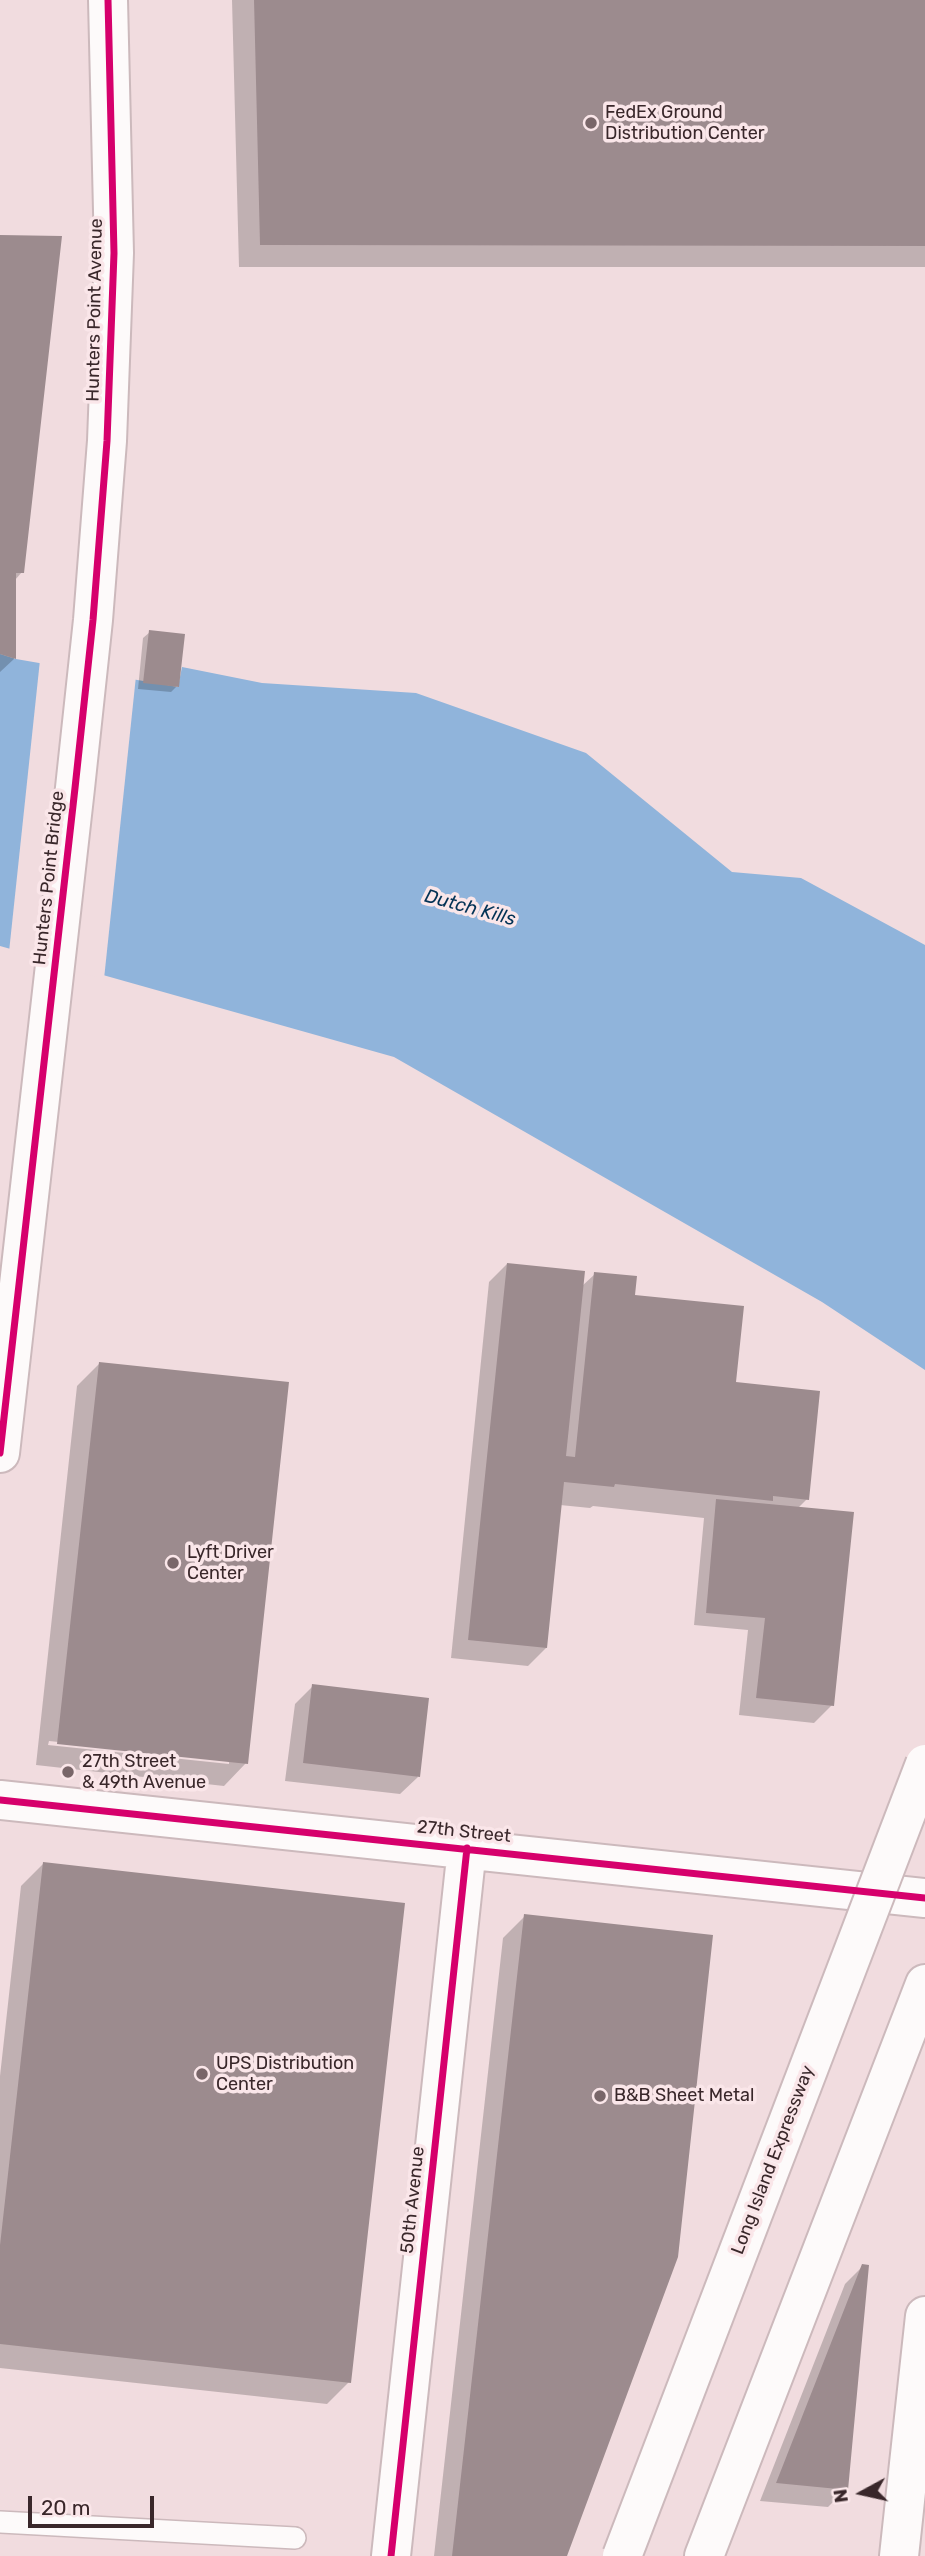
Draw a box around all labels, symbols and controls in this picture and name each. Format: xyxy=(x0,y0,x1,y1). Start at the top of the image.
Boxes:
place label: FedEx Ground Distribution Center xyxy=(605,102,765,144)
marker: FedEx Ground Distribution Center xyxy=(583,115,599,131)
street label: Hunters Point Avenue xyxy=(83,218,107,402)
street label: Hunters Point Bridge xyxy=(29,790,69,966)
water label: Dutch Kills xyxy=(422,885,518,931)
place label: Lyft Driver Center xyxy=(187,1542,274,1584)
marker: Lyft Driver Center xyxy=(165,1555,181,1571)
place label: 27th Street & 49th Avenue xyxy=(82,1751,206,1794)
marker: 27th Street & 49th Avenue xyxy=(60,1764,76,1780)
street label: 27th Street xyxy=(416,1816,512,1848)
place label: UPS Distribution Center xyxy=(216,2053,354,2096)
street label: Long Island Expressway xyxy=(727,2062,819,2258)
marker: UPS Distribution Center xyxy=(194,2066,210,2082)
place label: B&B Sheet Metal xyxy=(614,2085,754,2107)
marker: B&B Sheet Metal xyxy=(592,2088,608,2104)
street label: 50th Avenue xyxy=(397,2145,429,2255)
north arrow xyxy=(827,2458,897,2528)
scale bar xyxy=(32,2482,158,2526)
text: N xyxy=(828,2488,853,2504)
text: 20 m xyxy=(41,2495,90,2520)

